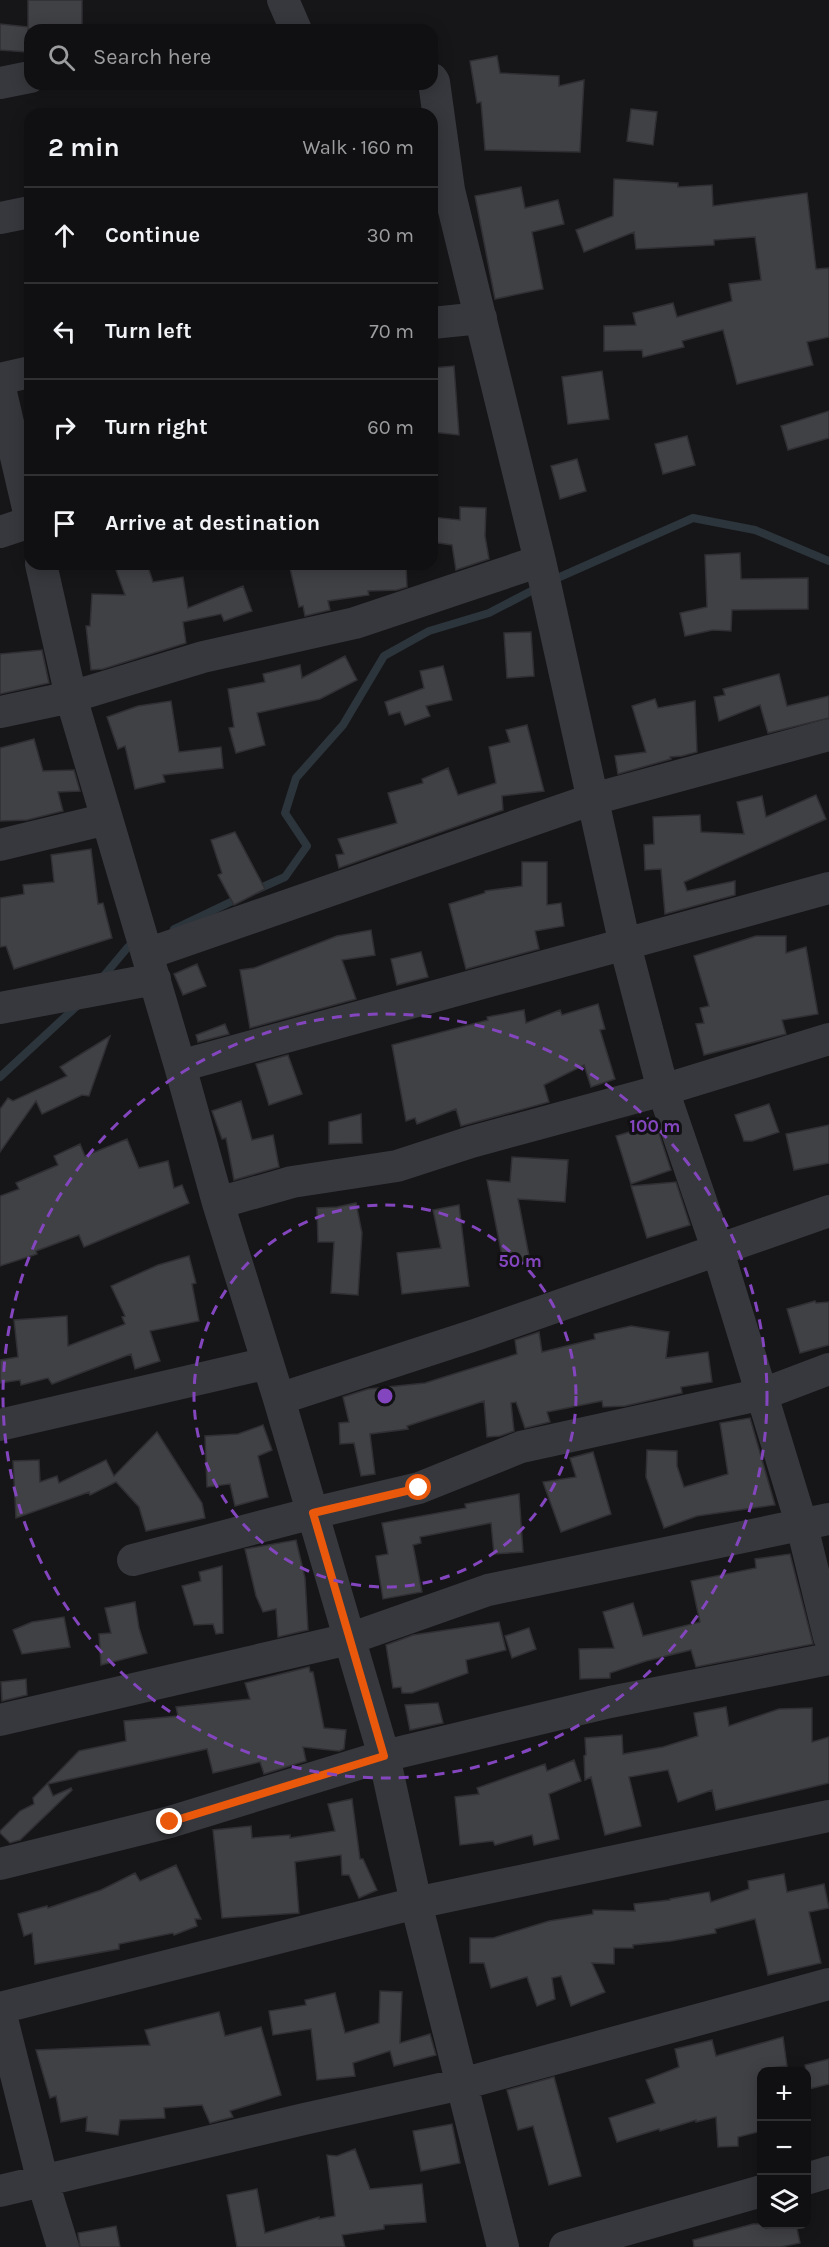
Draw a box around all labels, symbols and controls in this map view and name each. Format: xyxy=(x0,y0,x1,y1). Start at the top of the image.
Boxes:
search box xyxy=(24,24,438,90)
icon: search xyxy=(45,41,78,74)
text: Search here xyxy=(93,44,211,70)
text: 2 min xyxy=(48,132,120,163)
text: Walk · 160 m xyxy=(302,136,414,159)
icon: ahead xyxy=(48,219,81,252)
text: Continue xyxy=(105,222,200,248)
text: 30 m xyxy=(367,224,414,247)
icon: left xyxy=(48,315,81,348)
text: Turn left xyxy=(105,318,192,344)
text: 70 m xyxy=(369,320,414,343)
icon: right xyxy=(48,411,81,444)
text: Turn right xyxy=(105,414,208,440)
text: 60 m xyxy=(367,416,414,439)
icon: arrive xyxy=(48,507,81,540)
text: Arrive at destination xyxy=(105,510,320,536)
text: 100 m xyxy=(630,1115,680,1137)
text: 50 m xyxy=(498,1250,542,1272)
centre of rings xyxy=(375,1386,395,1406)
route start xyxy=(405,1474,431,1500)
route end xyxy=(156,1808,182,1834)
map controls xyxy=(757,2067,811,2229)
button: + xyxy=(757,2067,811,2121)
button: − xyxy=(757,2121,811,2175)
button: layers xyxy=(757,2175,811,2229)

